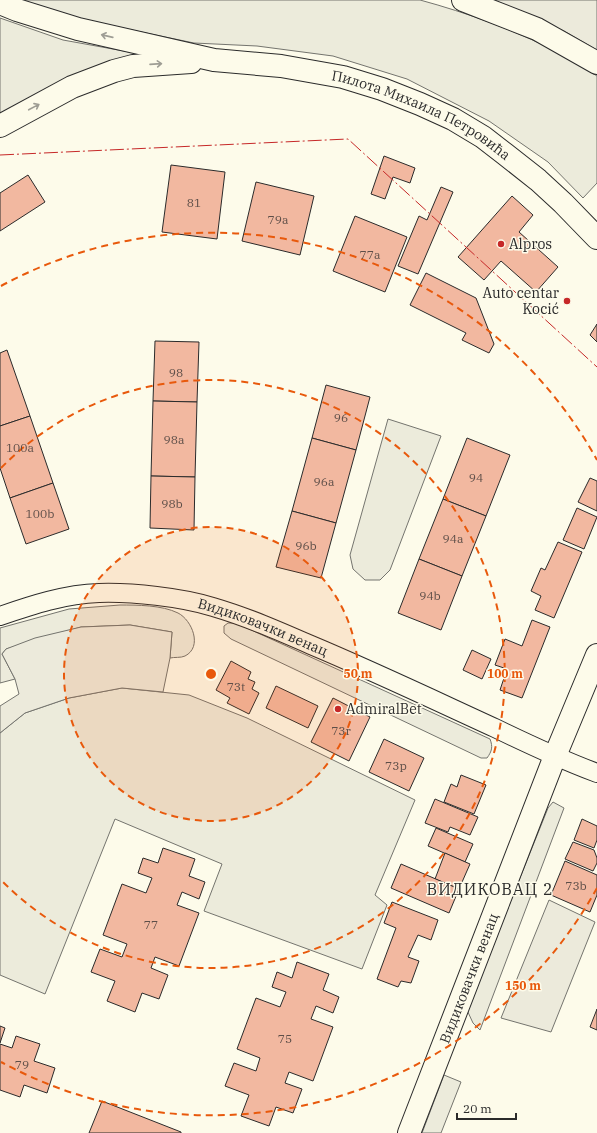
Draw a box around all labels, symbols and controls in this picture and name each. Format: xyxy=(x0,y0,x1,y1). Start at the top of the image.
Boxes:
one-way arrow xyxy=(101,31,114,39)
one-way arrow xyxy=(149,61,162,68)
street label: Пилота Михаила Петровића xyxy=(330,66,514,164)
one-way arrow xyxy=(28,103,40,111)
house number: 81 xyxy=(187,195,201,210)
house number: 79a xyxy=(268,212,289,227)
place label: Alpros xyxy=(509,235,552,253)
marker: Alpros xyxy=(496,239,506,249)
house number: 77a xyxy=(360,247,381,262)
place label: Auto centar Kocić xyxy=(483,284,560,318)
marker: Auto centar Kocić xyxy=(562,296,572,306)
house number: 98 xyxy=(169,365,183,380)
house number: 96 xyxy=(334,410,348,425)
house number: 98a xyxy=(164,432,185,447)
house number: 100a xyxy=(6,440,35,455)
house number: 94 xyxy=(469,470,483,485)
house number: 96a xyxy=(314,474,335,489)
house number: 98b xyxy=(161,496,183,511)
house number: 100b xyxy=(26,506,54,521)
house number: 94a xyxy=(443,531,464,546)
house number: 96b xyxy=(295,538,317,553)
house number: 94b xyxy=(419,588,441,603)
street label: Видиковачки венац xyxy=(196,594,331,660)
text: 50 m xyxy=(344,666,373,681)
text: 100 m xyxy=(487,666,523,681)
centre of rings xyxy=(204,667,218,681)
house number: 73t xyxy=(227,679,245,694)
place label: AdmiralBet xyxy=(346,700,422,718)
marker: AdmiralBet xyxy=(333,704,343,714)
house number: 73r xyxy=(331,723,352,738)
house number: 73p xyxy=(385,758,407,773)
house number: 73b xyxy=(565,878,587,893)
district label: ВИДИКОВАЦ 2 xyxy=(426,879,554,899)
street label: Видиковачки венац xyxy=(436,910,502,1046)
house number: 77 xyxy=(144,917,158,932)
text: 150 m xyxy=(505,978,541,993)
house number: 75 xyxy=(278,1031,292,1046)
house number: 79 xyxy=(15,1057,29,1072)
scale bar xyxy=(457,1095,516,1121)
text: 20 m xyxy=(463,1101,492,1116)

